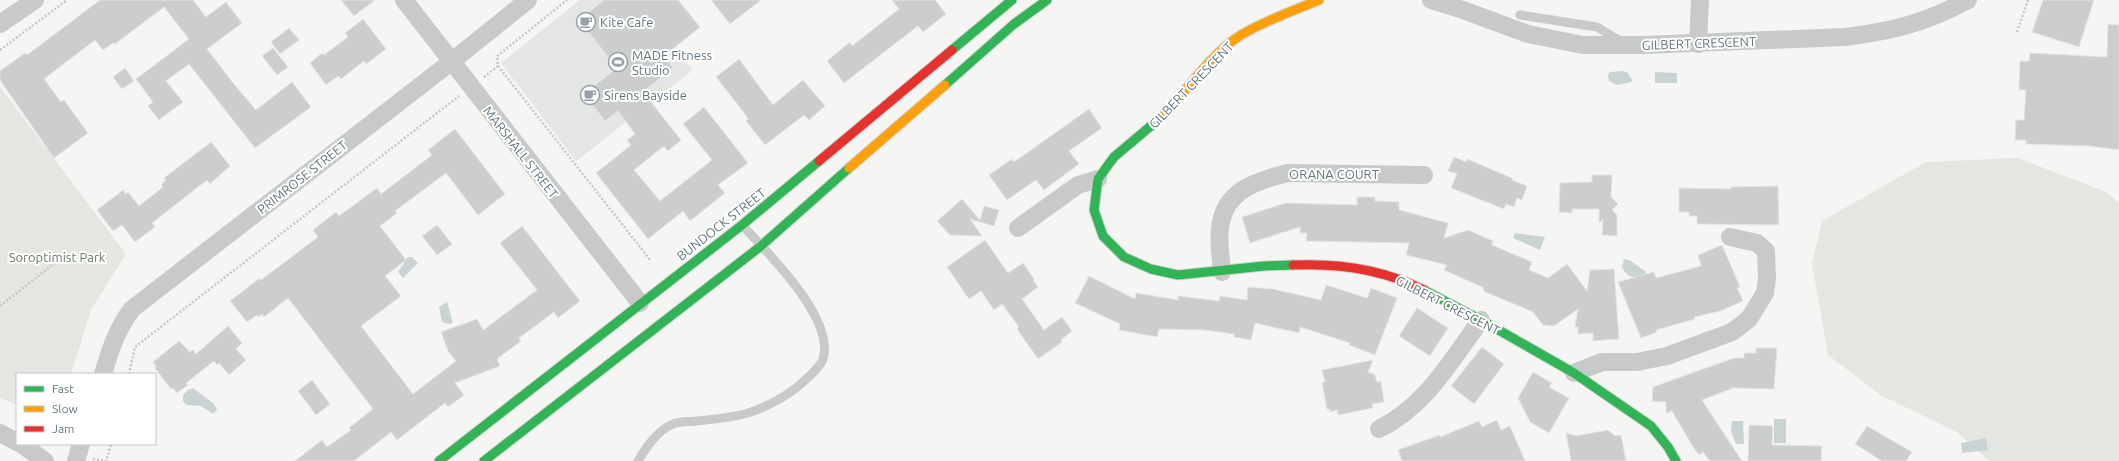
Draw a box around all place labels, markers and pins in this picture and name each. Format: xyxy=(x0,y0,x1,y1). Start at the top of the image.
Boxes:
cafe icon: Kite Cafe xyxy=(575,11,597,33)
place label: Kite Cafe xyxy=(600,15,653,29)
place label: MADE Fitness Studio xyxy=(632,48,713,77)
sports icon: MADE Fitness Studio xyxy=(607,51,629,73)
cafe icon: Sirens Bayside xyxy=(579,84,601,106)
place label: Sirens Bayside xyxy=(604,88,687,102)

